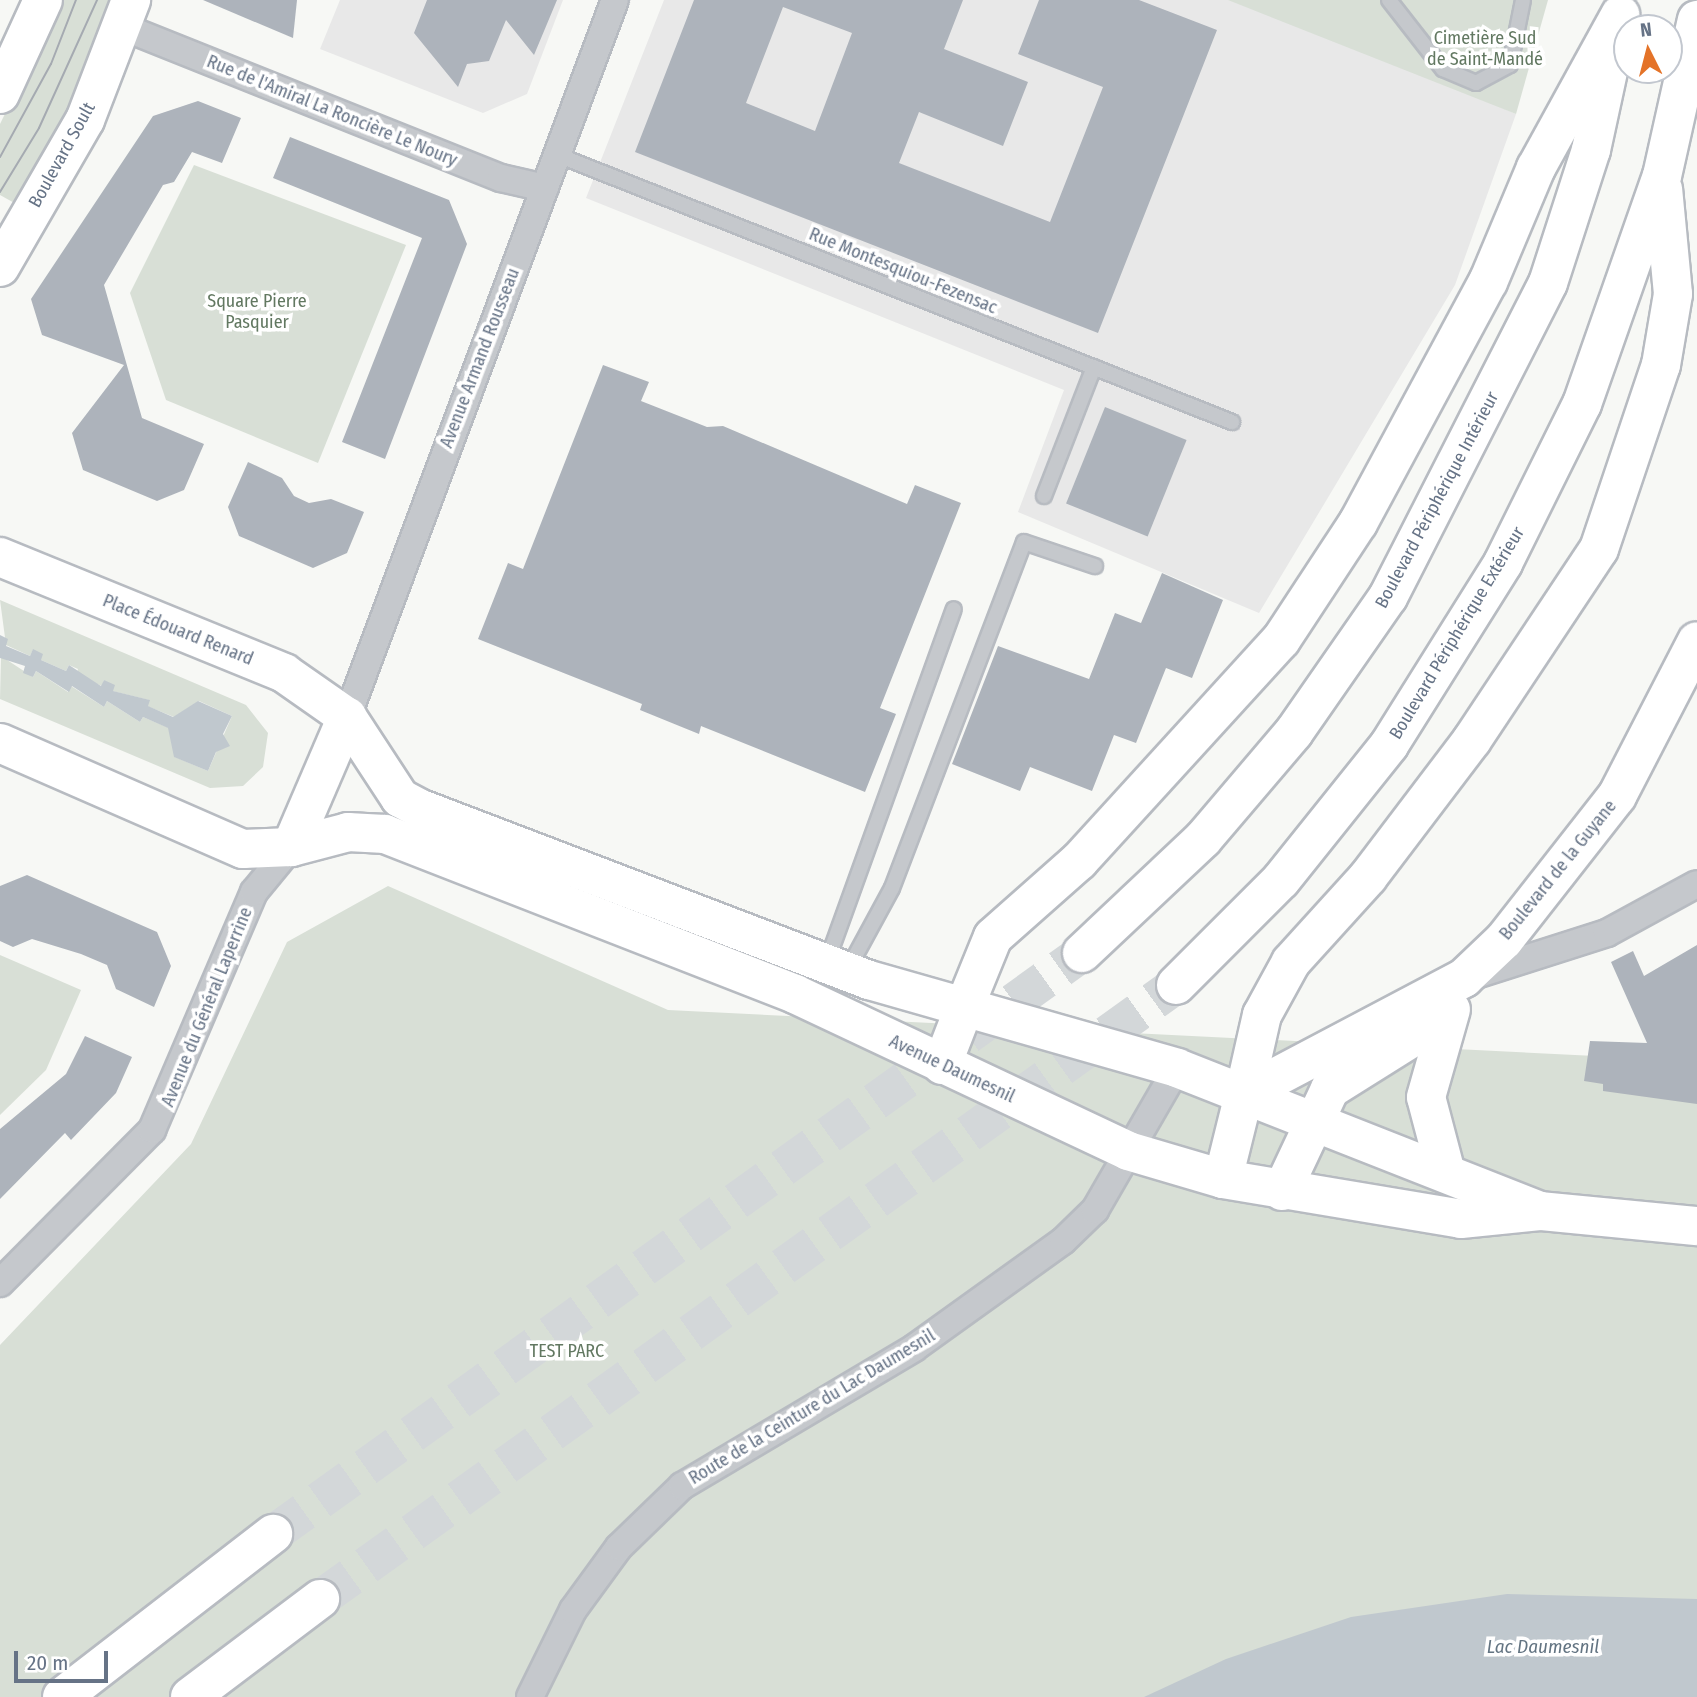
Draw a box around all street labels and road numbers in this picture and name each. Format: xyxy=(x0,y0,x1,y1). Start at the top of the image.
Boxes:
street label: Rue de l'Amiral La Roncière Le Noury xyxy=(204,51,460,171)
street label: Boulevard Soult xyxy=(24,99,100,211)
street label: Rue Montesquiou-Fezensac xyxy=(806,223,1000,319)
street label: Avenue Armand Rousseau xyxy=(436,265,524,451)
street label: Boulevard Périphérique Intérieur xyxy=(1371,388,1503,612)
street label: Boulevard Périphérique Extérieur xyxy=(1385,523,1529,743)
street label: Place Édouard Renard xyxy=(100,590,256,670)
street label: Boulevard de la Guyane xyxy=(1495,796,1621,944)
street label: Avenue du Général Laperrine xyxy=(157,904,257,1110)
street label: Avenue Daumesnil xyxy=(886,1030,1018,1108)
street label: Route de la Ceinture du Lac Daumesnil xyxy=(685,1325,939,1489)

